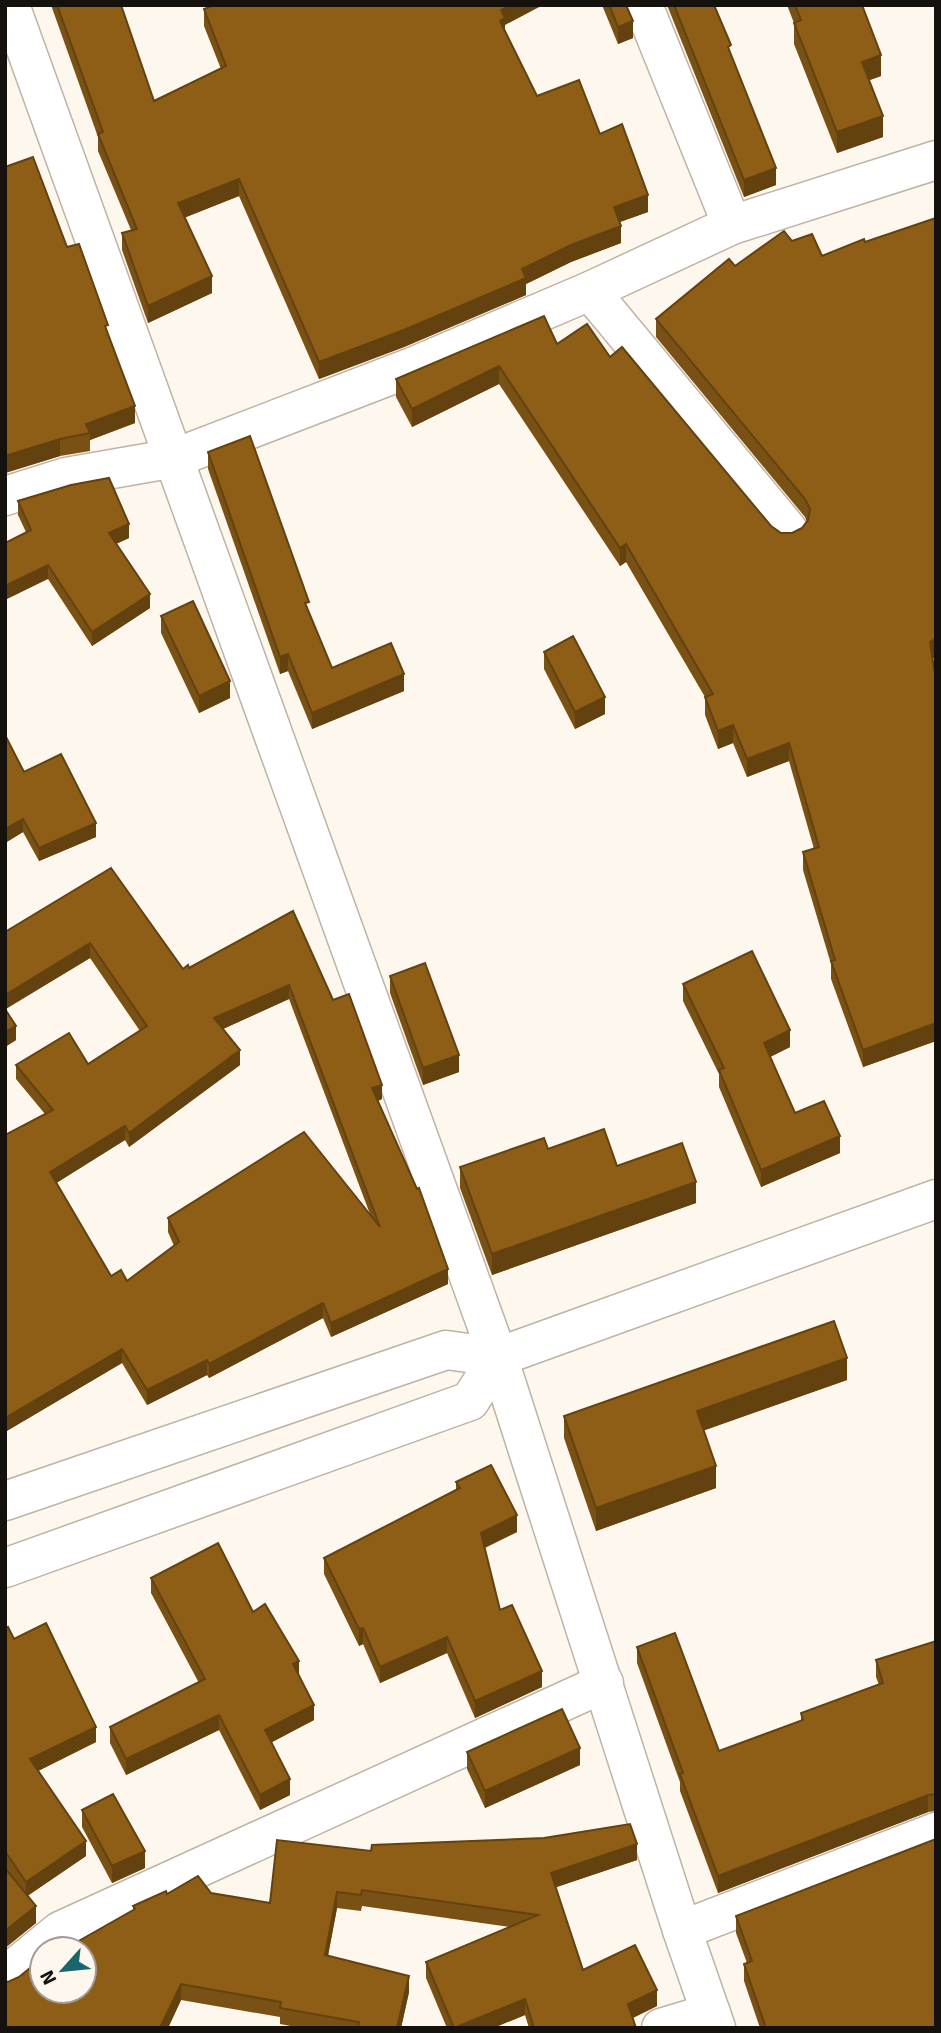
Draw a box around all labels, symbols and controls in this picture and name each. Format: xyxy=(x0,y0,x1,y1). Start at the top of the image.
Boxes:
north arrow xyxy=(28,1935,98,2005)
text: N xyxy=(35,1966,62,1989)

